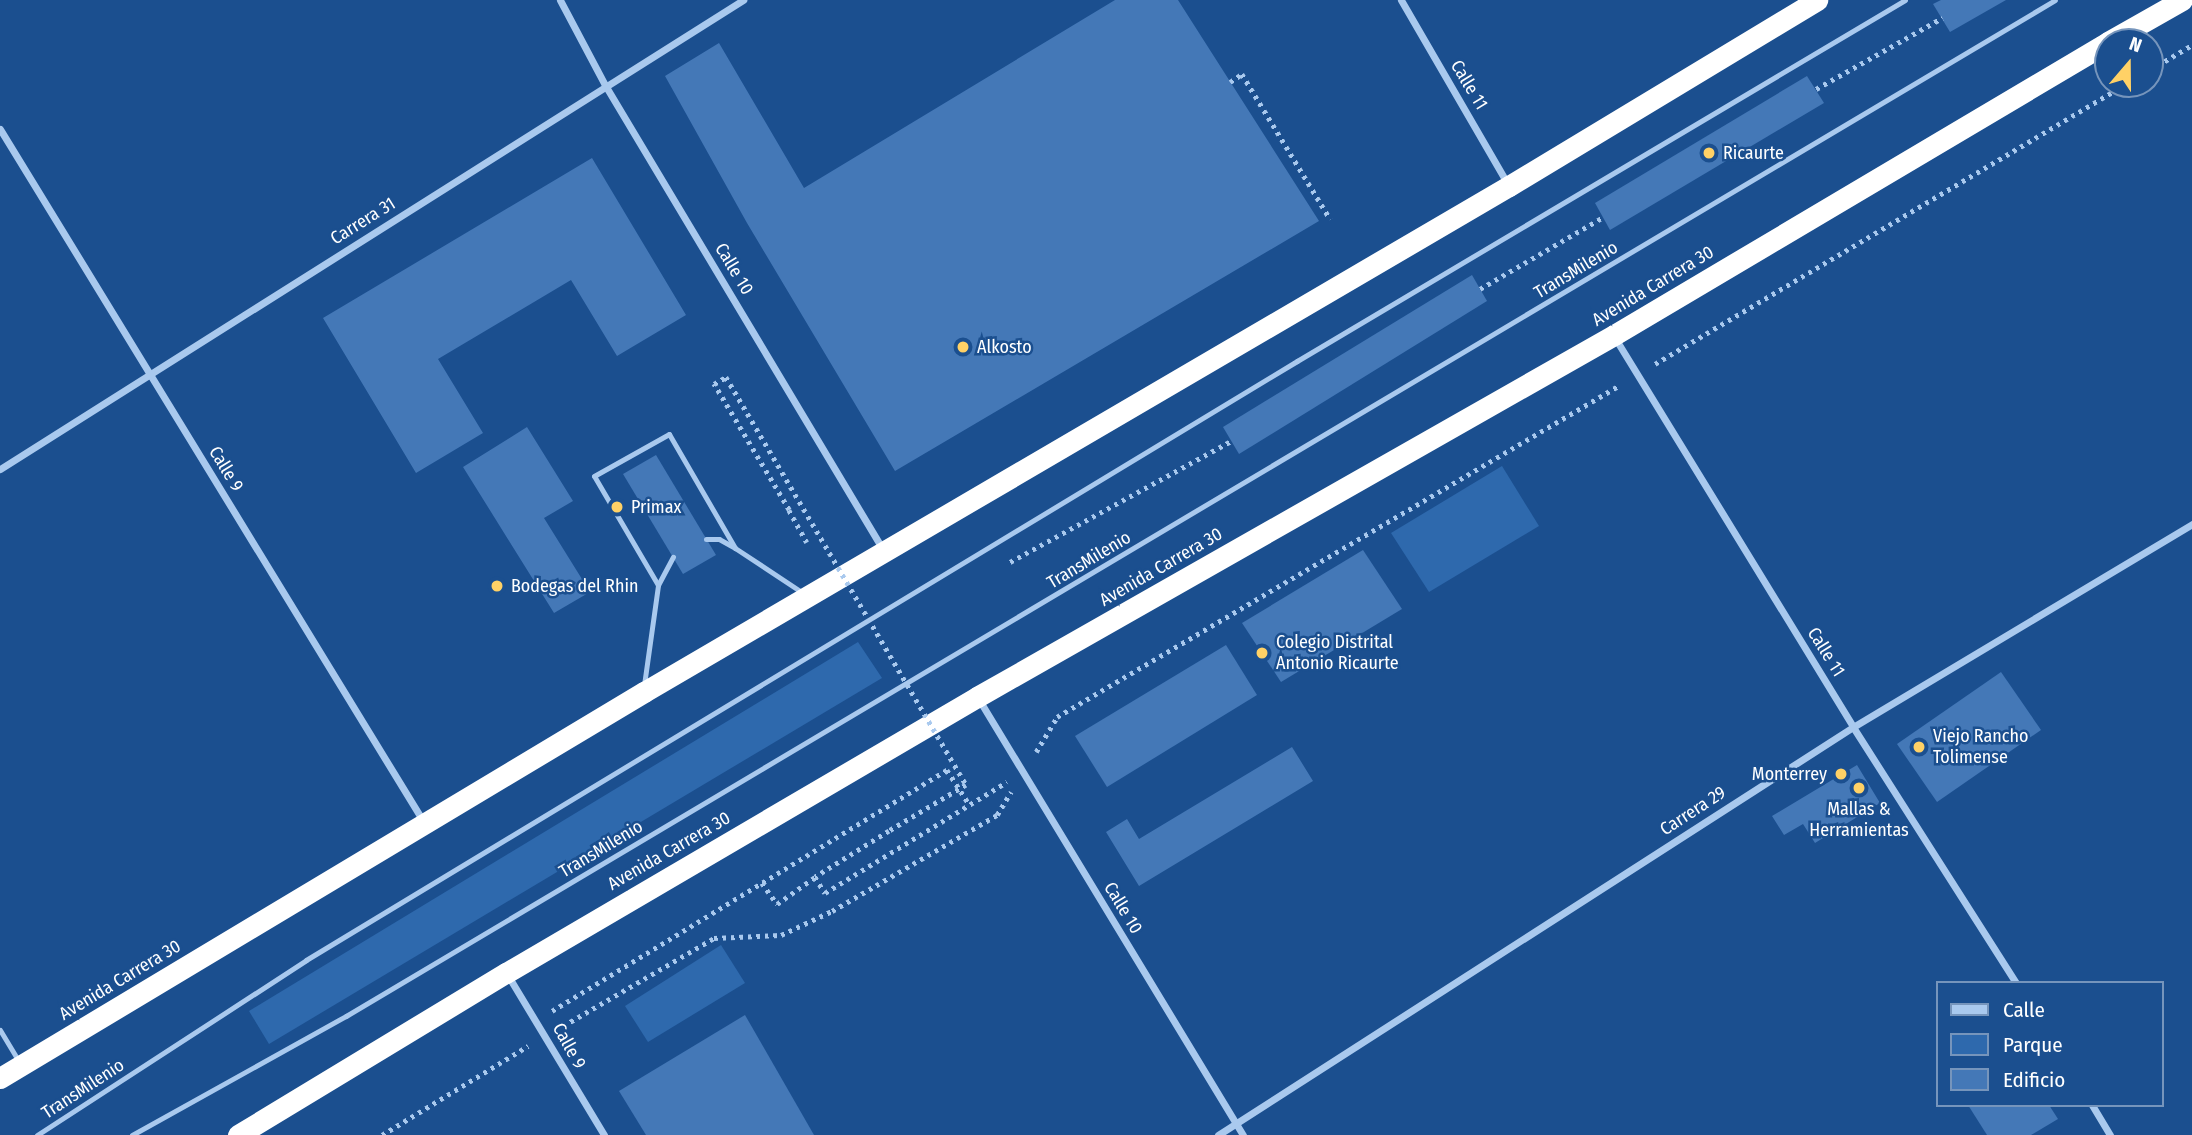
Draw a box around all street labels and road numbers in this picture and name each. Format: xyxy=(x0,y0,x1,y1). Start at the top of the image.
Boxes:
street label: Calle 11 xyxy=(1446,56,1492,114)
street label: Carrera 31 xyxy=(327,193,399,249)
street label: TransMilenio xyxy=(1530,237,1622,303)
street label: Calle 10 xyxy=(710,239,758,299)
street label: Avenida Carrera 30 xyxy=(1588,241,1718,331)
street label: Calle 9 xyxy=(204,442,248,496)
street label: Avenida Carrera 30 xyxy=(1096,523,1226,611)
street label: TransMilenio xyxy=(1043,527,1135,593)
street label: Calle 11 xyxy=(1803,623,1849,681)
street label: Carrera 29 xyxy=(1656,782,1730,840)
street label: Avenida Carrera 30 xyxy=(604,807,734,895)
street label: TransMilenio xyxy=(555,816,647,882)
street label: Calle 10 xyxy=(1099,878,1147,938)
street label: Avenida Carrera 30 xyxy=(55,935,185,1025)
street label: Calle 9 xyxy=(548,1019,590,1073)
street label: TransMilenio xyxy=(38,1054,128,1124)

